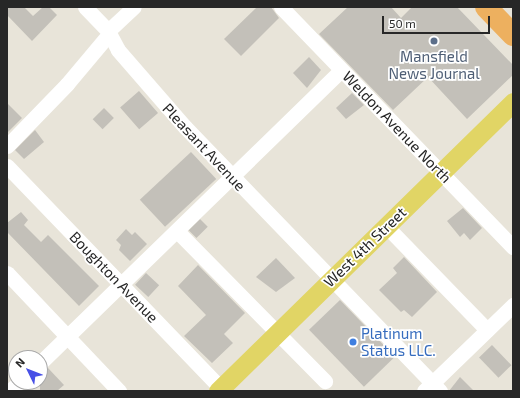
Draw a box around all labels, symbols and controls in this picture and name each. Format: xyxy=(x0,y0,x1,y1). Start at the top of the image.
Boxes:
scale bar xyxy=(384,8,492,34)
text: 50 m xyxy=(389,16,416,30)
marker: Mansfield News Journal xyxy=(429,36,439,46)
place label: Mansfield News Journal xyxy=(388,47,480,82)
street label: Weldon Avenue North xyxy=(339,67,455,187)
street label: Pleasant Avenue xyxy=(159,99,249,195)
street label: West 4th Street xyxy=(320,203,410,291)
street label: Boughton Avenue xyxy=(66,228,162,326)
place label: Platinum Status LLC. xyxy=(361,324,436,359)
marker: Platinum Status LLC. xyxy=(348,337,358,347)
north arrow xyxy=(8,350,48,390)
text: N xyxy=(12,355,27,370)

